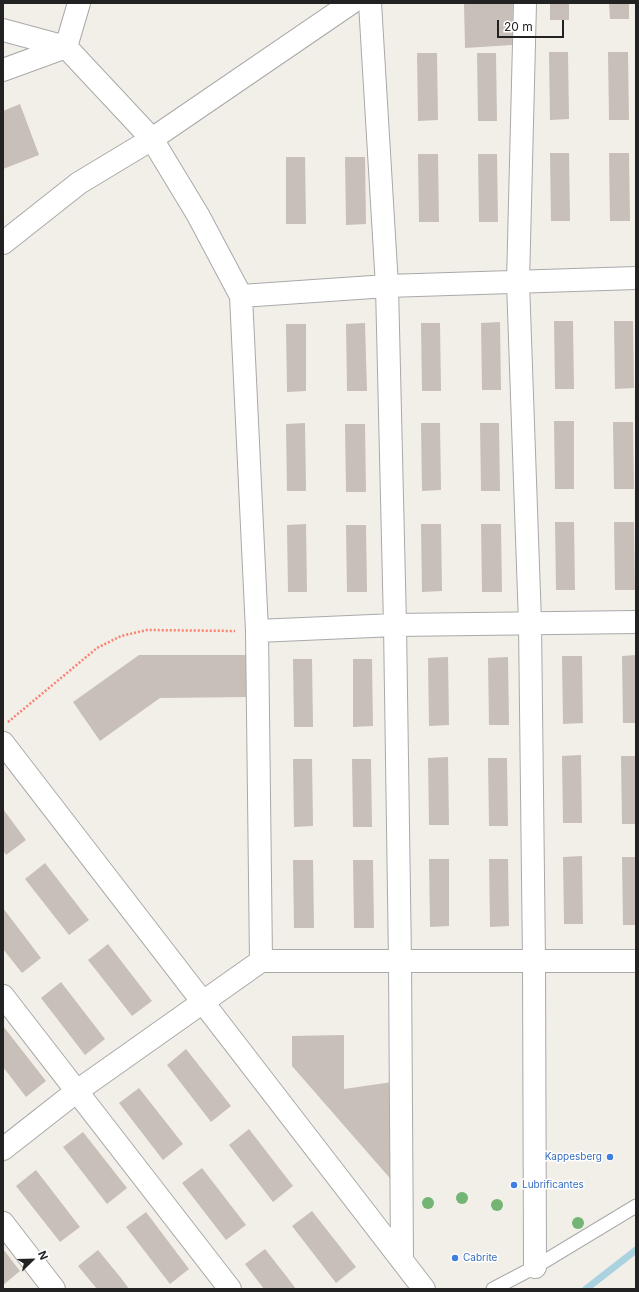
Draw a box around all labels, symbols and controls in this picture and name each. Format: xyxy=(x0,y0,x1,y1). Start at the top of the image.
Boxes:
scale bar xyxy=(499,12,566,38)
text: 20 m xyxy=(504,19,533,34)
place label: Kappesberg xyxy=(545,1151,602,1163)
marker: Kappesberg xyxy=(605,1152,615,1162)
place label: Lubrificantes xyxy=(522,1179,584,1191)
marker: Lubrificantes xyxy=(509,1180,519,1190)
north arrow xyxy=(12,1240,52,1280)
text: N xyxy=(35,1249,51,1262)
place label: Cabrite xyxy=(463,1252,497,1264)
marker: Cabrite xyxy=(450,1253,460,1263)

